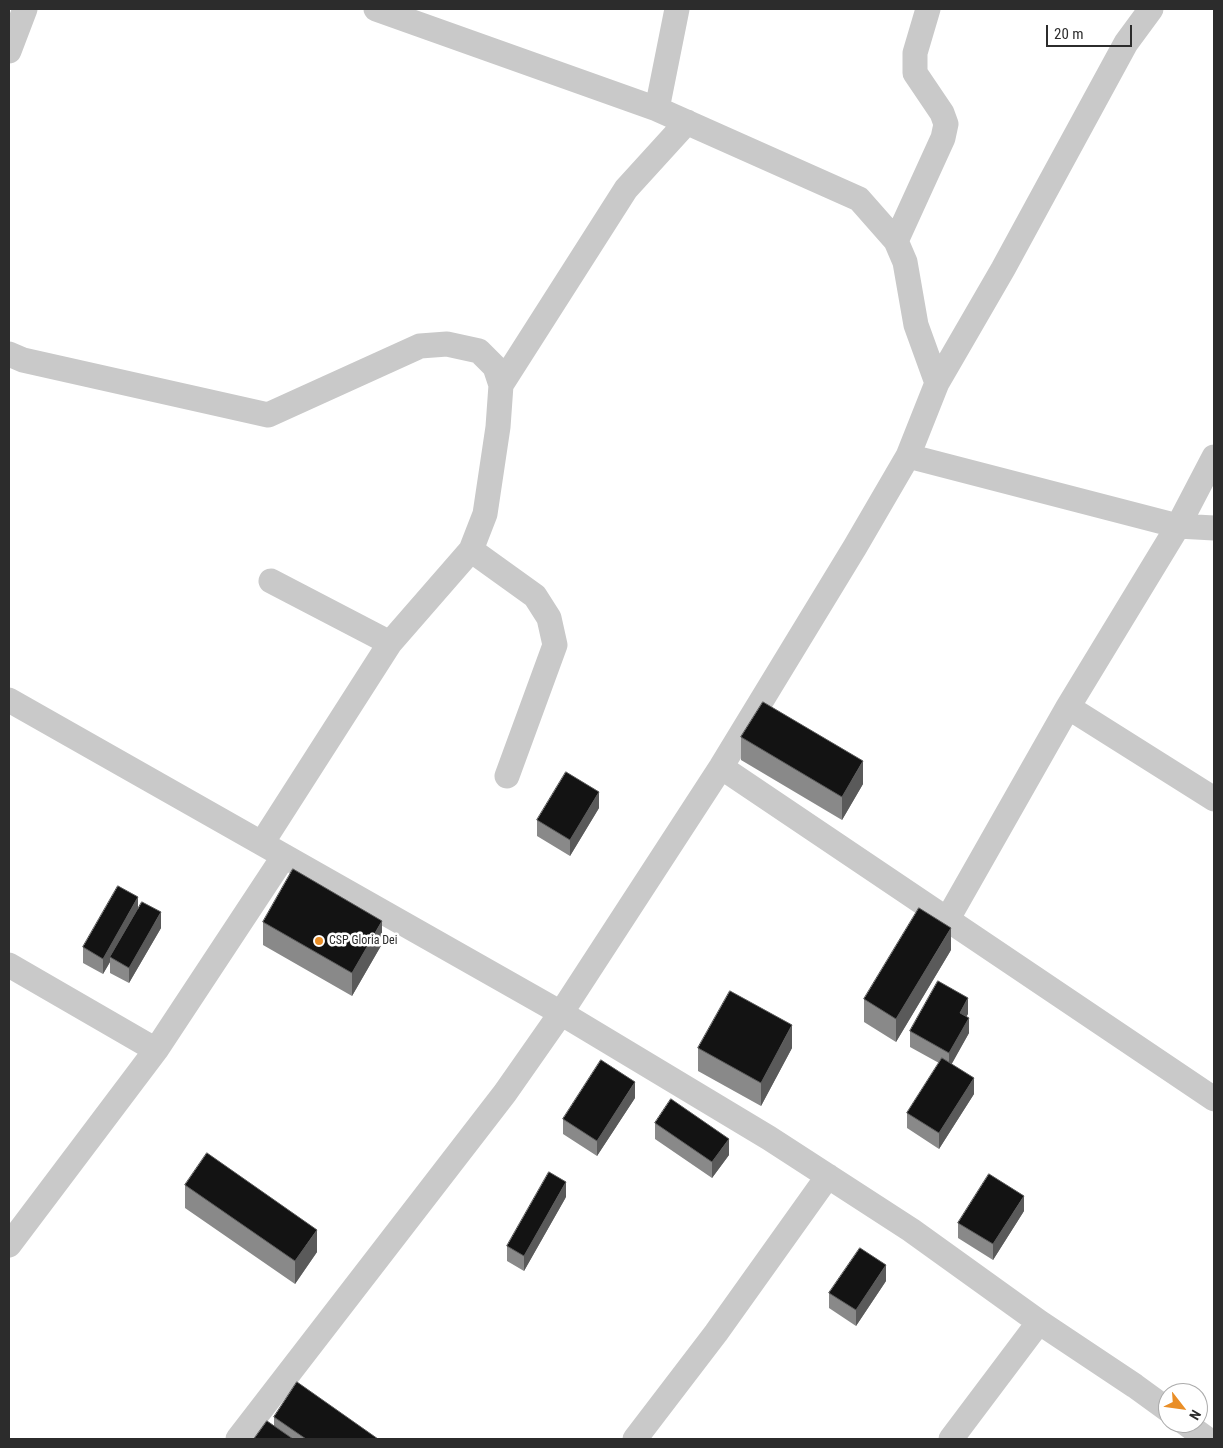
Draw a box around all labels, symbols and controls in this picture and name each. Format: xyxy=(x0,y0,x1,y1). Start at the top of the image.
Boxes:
scale bar xyxy=(1048,15,1134,47)
text: 20 m xyxy=(1054,25,1084,43)
place label: CSP Gloria Dei xyxy=(329,934,397,948)
marker: CSP Gloria Dei xyxy=(313,935,325,947)
north arrow xyxy=(1158,1383,1208,1433)
text: N xyxy=(1186,1407,1204,1423)

